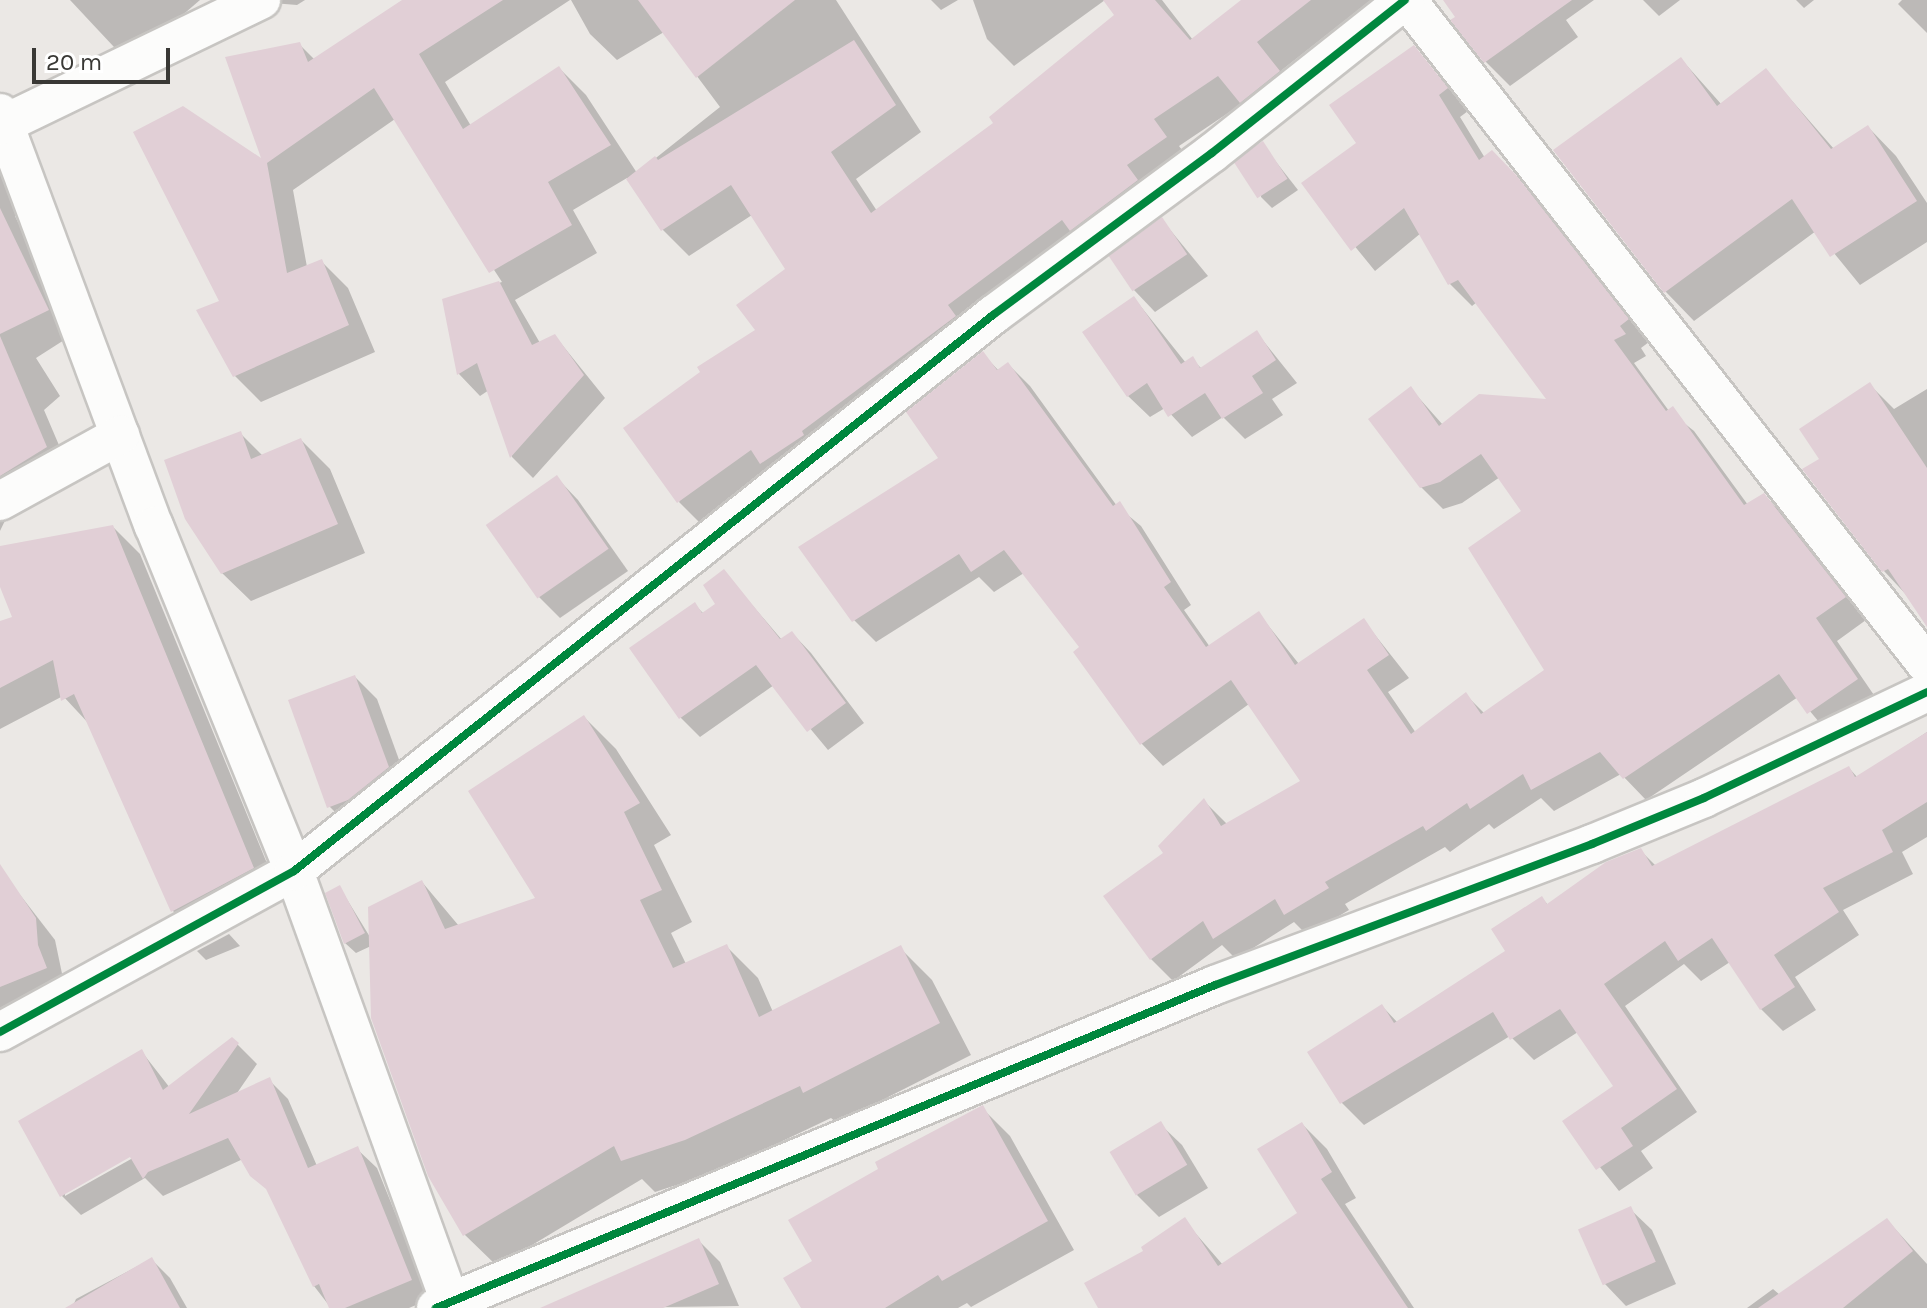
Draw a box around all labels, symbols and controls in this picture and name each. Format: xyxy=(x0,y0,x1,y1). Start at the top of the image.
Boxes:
scale bar xyxy=(36,32,174,82)
text: 20 m xyxy=(46,48,102,76)

